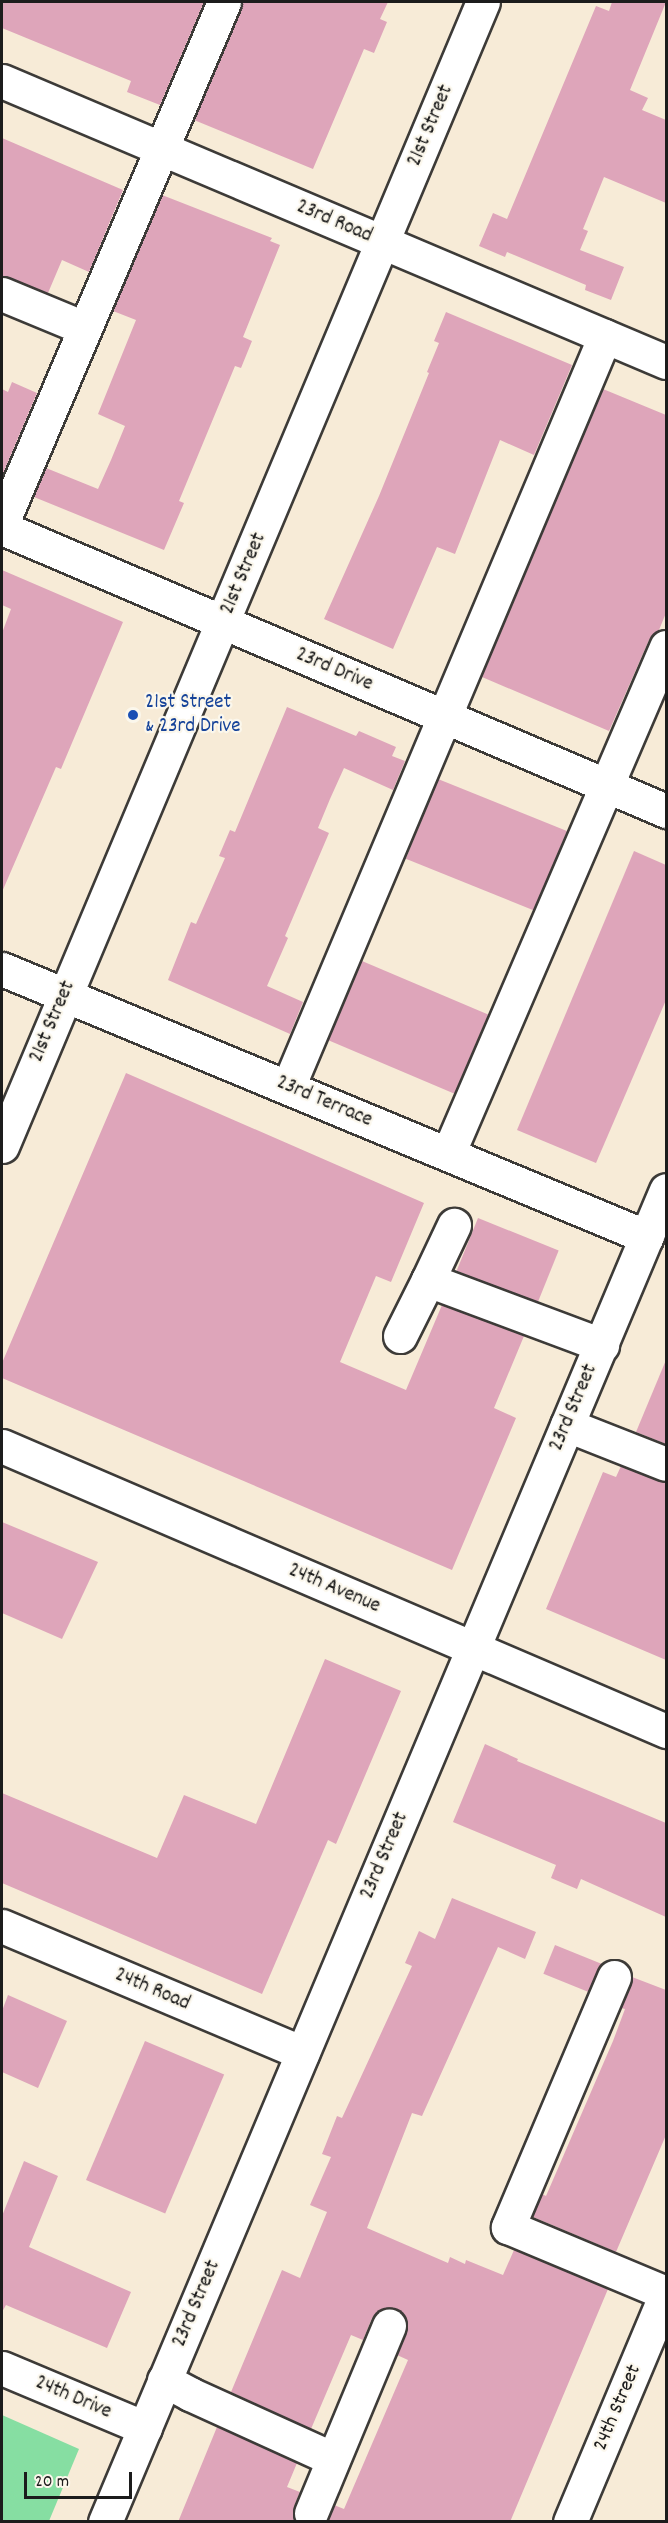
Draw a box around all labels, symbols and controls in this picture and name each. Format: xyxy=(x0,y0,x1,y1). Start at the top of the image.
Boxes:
street label: 21st Street xyxy=(403,81,459,171)
street label: 23rd Road xyxy=(292,195,376,249)
street label: 21st Street xyxy=(216,529,272,619)
street label: 23rd Drive xyxy=(292,642,376,698)
place label: 21st Street & 23rd Drive xyxy=(145,690,240,740)
marker: 21st Street & 23rd Drive xyxy=(126,708,140,722)
street label: 21st Street xyxy=(25,977,81,1067)
street label: 23rd Terrace xyxy=(272,1071,376,1133)
street label: 23rd Street xyxy=(544,1361,604,1455)
street label: 24th Avenue xyxy=(284,1558,384,1620)
street label: 23rd Street xyxy=(355,1809,415,1903)
street label: 24th Road xyxy=(111,1963,193,2017)
street label: 23rd Street xyxy=(167,2257,227,2351)
street label: 24th Street xyxy=(589,2361,647,2455)
street label: 24th Drive xyxy=(31,2371,115,2425)
scale bar xyxy=(27,2460,135,2498)
text: 20 m xyxy=(35,2470,69,2495)

